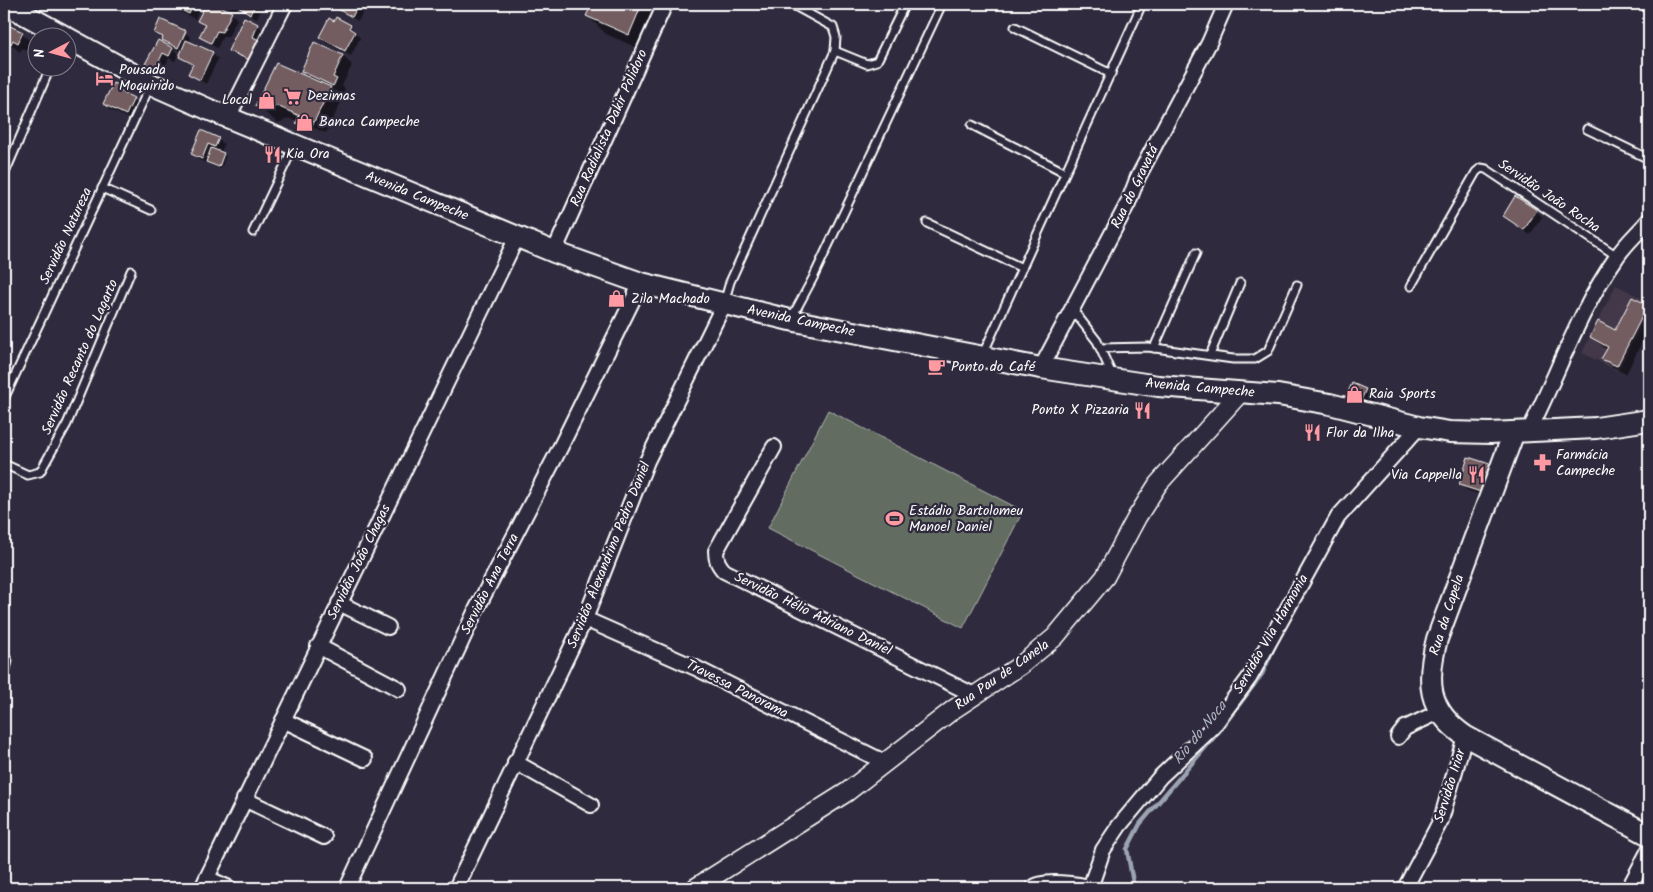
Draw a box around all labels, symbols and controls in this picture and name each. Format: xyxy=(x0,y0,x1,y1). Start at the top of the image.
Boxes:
north arrow xyxy=(28,28,78,78)
street label: Rua Radialista Dakir Polidoro xyxy=(564,46,654,210)
text: N xyxy=(29,48,51,59)
place label: Pousada Moquirido xyxy=(119,59,174,97)
hotel icon: Pousada Moquirido xyxy=(95,68,115,88)
place label: Dezimas xyxy=(307,85,356,107)
supermarket icon: Dezimas xyxy=(283,86,303,106)
place label: Local xyxy=(222,89,253,111)
shop icon: Local xyxy=(256,90,276,110)
place label: Banca Campeche xyxy=(319,111,420,133)
shop icon: Banca Campeche xyxy=(295,112,315,132)
street label: Rua do Gravatá xyxy=(1105,140,1165,232)
place label: Kia Ora xyxy=(286,143,330,165)
restaurant icon: Kia Ora xyxy=(262,144,282,164)
street label: Servidão João Rocha xyxy=(1493,153,1605,239)
street label: Avenida Campeche xyxy=(362,165,473,227)
street label: Servidão Natureza xyxy=(34,184,98,288)
street label: Servidão Recanto do Lagarto xyxy=(36,276,124,438)
place label: Zila Machado xyxy=(631,288,710,310)
shop icon: Zila Machado xyxy=(607,289,627,309)
street label: Avenida Campeche xyxy=(745,299,858,343)
place label: Ponto do Café xyxy=(951,356,1036,378)
cafe icon: Ponto do Café xyxy=(927,357,947,377)
street label: Avenida Campeche xyxy=(1144,372,1256,404)
place label: Raia Sports xyxy=(1369,383,1436,405)
shop icon: Raia Sports xyxy=(1345,384,1365,404)
place label: Ponto X Pizzaria xyxy=(1032,399,1129,421)
restaurant icon: Ponto X Pizzaria xyxy=(1133,400,1153,420)
place label: Flor da Ilha xyxy=(1326,422,1394,444)
restaurant icon: Flor da Ilha xyxy=(1302,423,1322,443)
place label: Farmácia Campeche xyxy=(1556,444,1616,482)
pharmacy icon: Farmácia Campeche xyxy=(1532,453,1552,473)
street label: Servidão Alexandrino Pedro Daniel xyxy=(561,458,657,652)
place label: Via Cappella xyxy=(1391,464,1462,486)
restaurant icon: Via Cappella xyxy=(1466,465,1486,485)
street label: Servidão João Chagas xyxy=(321,500,397,624)
place label: Estádio Bartolomeu Manoel Daniel xyxy=(909,500,1024,538)
sports icon: Estádio Bartolomeu Manoel Daniel xyxy=(885,509,905,529)
street label: Servidão Ana Terra xyxy=(455,530,525,638)
street label: Servidão Hélio Adriano Daniel xyxy=(730,566,896,662)
street label: Servidão Vila Harmonia xyxy=(1228,570,1314,698)
street label: Rua da Capela xyxy=(1424,572,1470,658)
street label: Rua Pau de Canela xyxy=(950,634,1054,716)
street label: Travessa Panorama xyxy=(682,654,792,724)
water label: Rio do Noca xyxy=(1167,695,1234,770)
street label: Servidão Iriar xyxy=(1428,745,1472,826)

